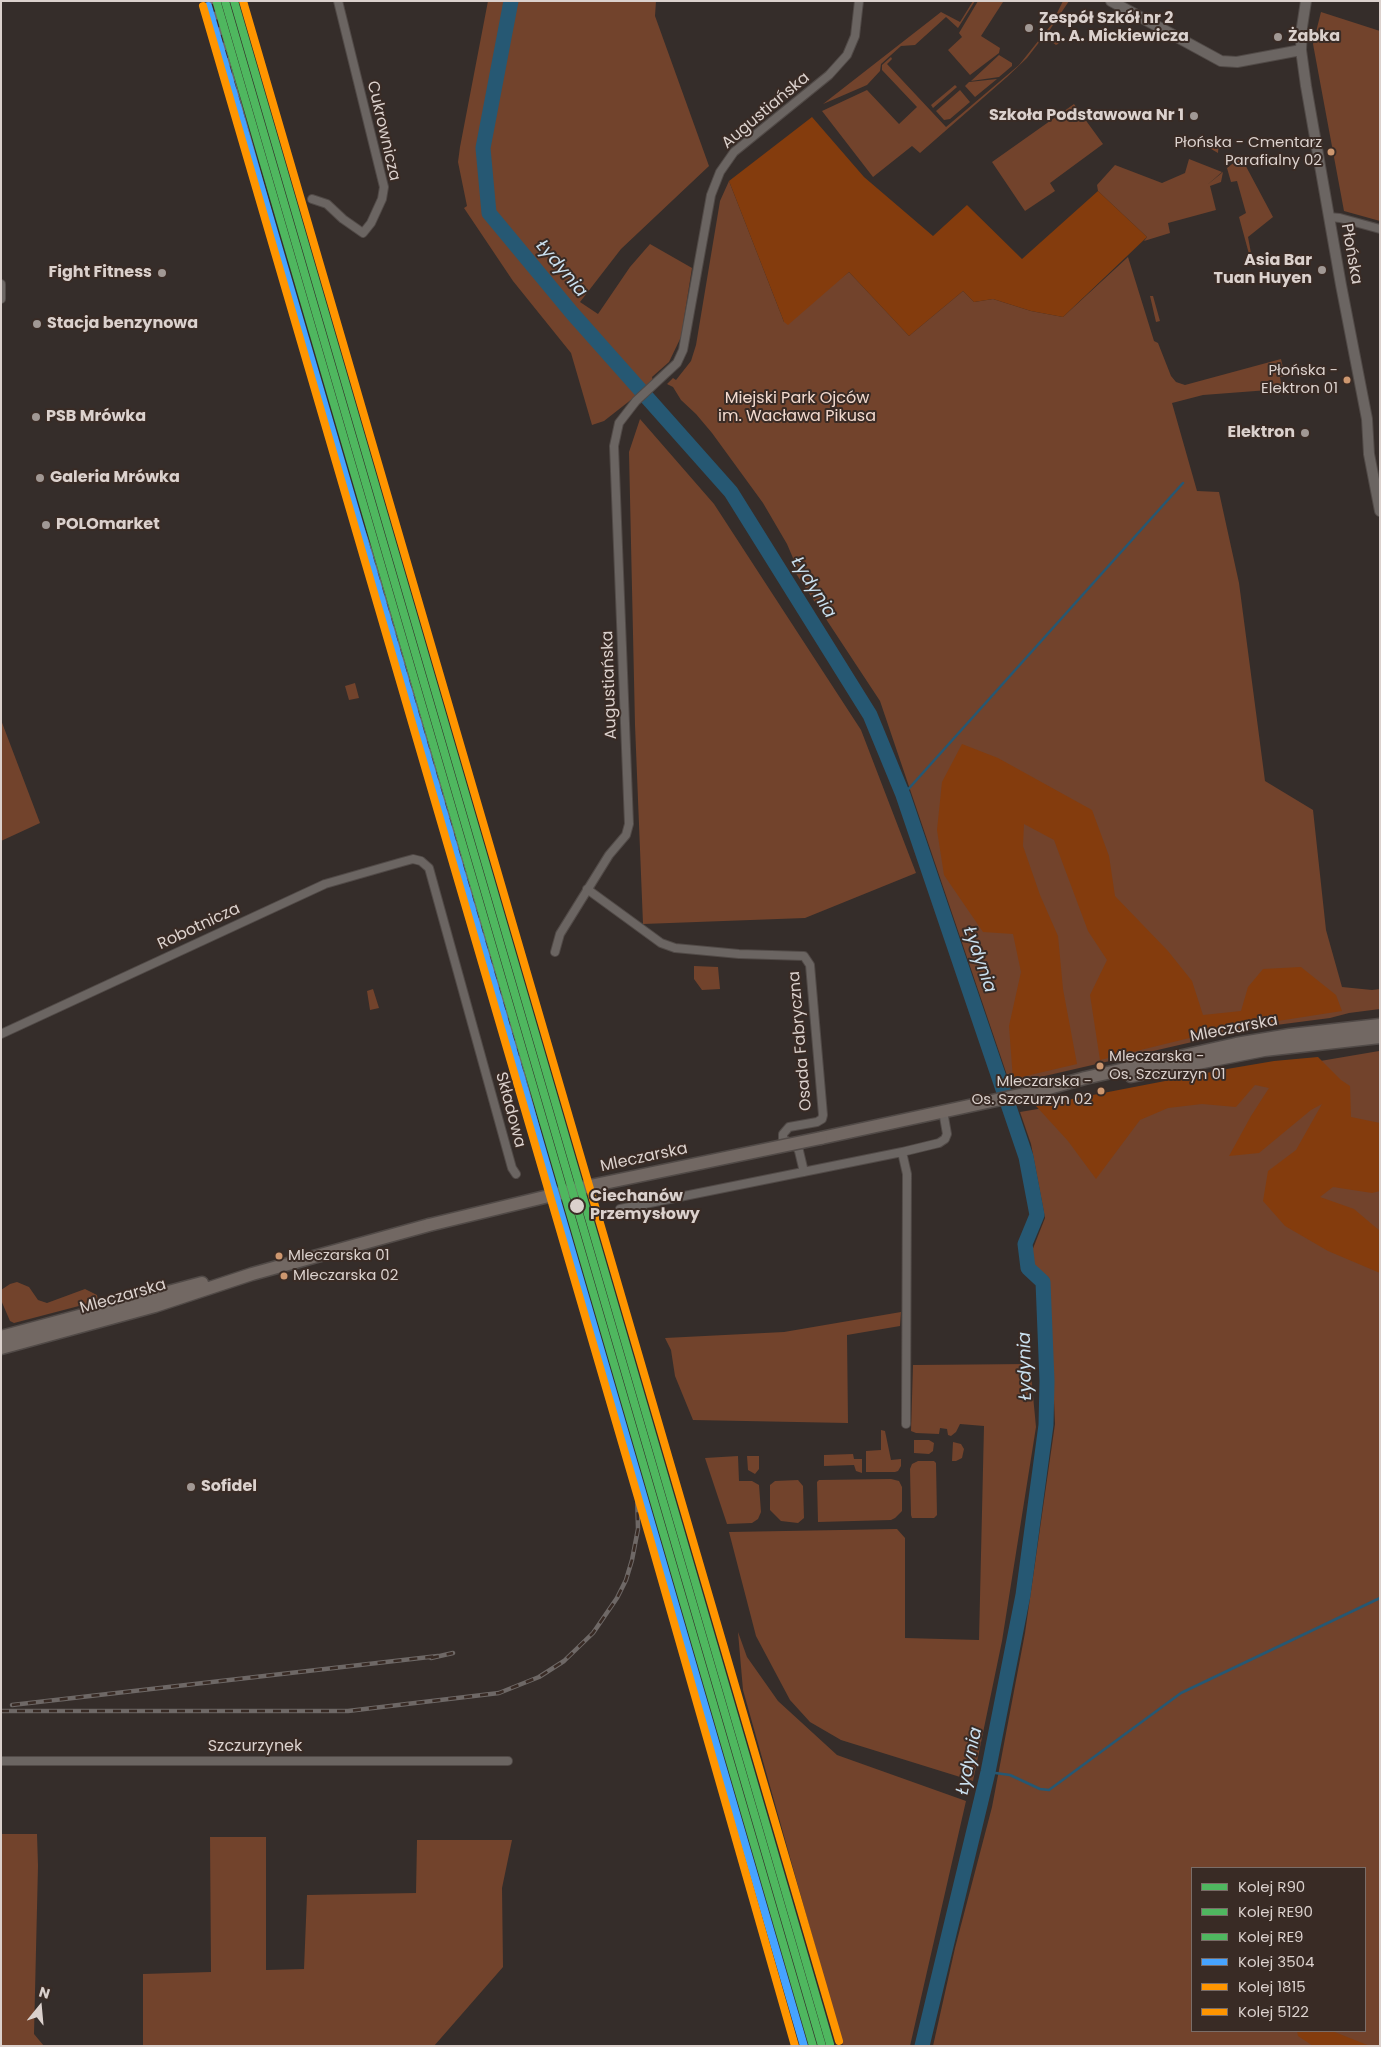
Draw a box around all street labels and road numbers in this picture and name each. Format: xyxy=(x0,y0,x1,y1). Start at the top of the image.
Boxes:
street label: Augustiańska xyxy=(718,69,814,153)
street label: Cukrownicza xyxy=(362,79,404,183)
street label: Płońska xyxy=(1336,222,1366,286)
street label: Augustiańska xyxy=(599,630,621,740)
street label: Robotnicza xyxy=(155,900,243,954)
street label: Osada Fabryczna xyxy=(785,970,817,1112)
street label: Mleczarska xyxy=(1189,1011,1279,1047)
street label: Składowa xyxy=(491,1070,529,1150)
street label: Mleczarska xyxy=(599,1139,689,1177)
street label: Mleczarska xyxy=(78,1276,168,1318)
street label: Szczurzynek xyxy=(208,1737,302,1757)

